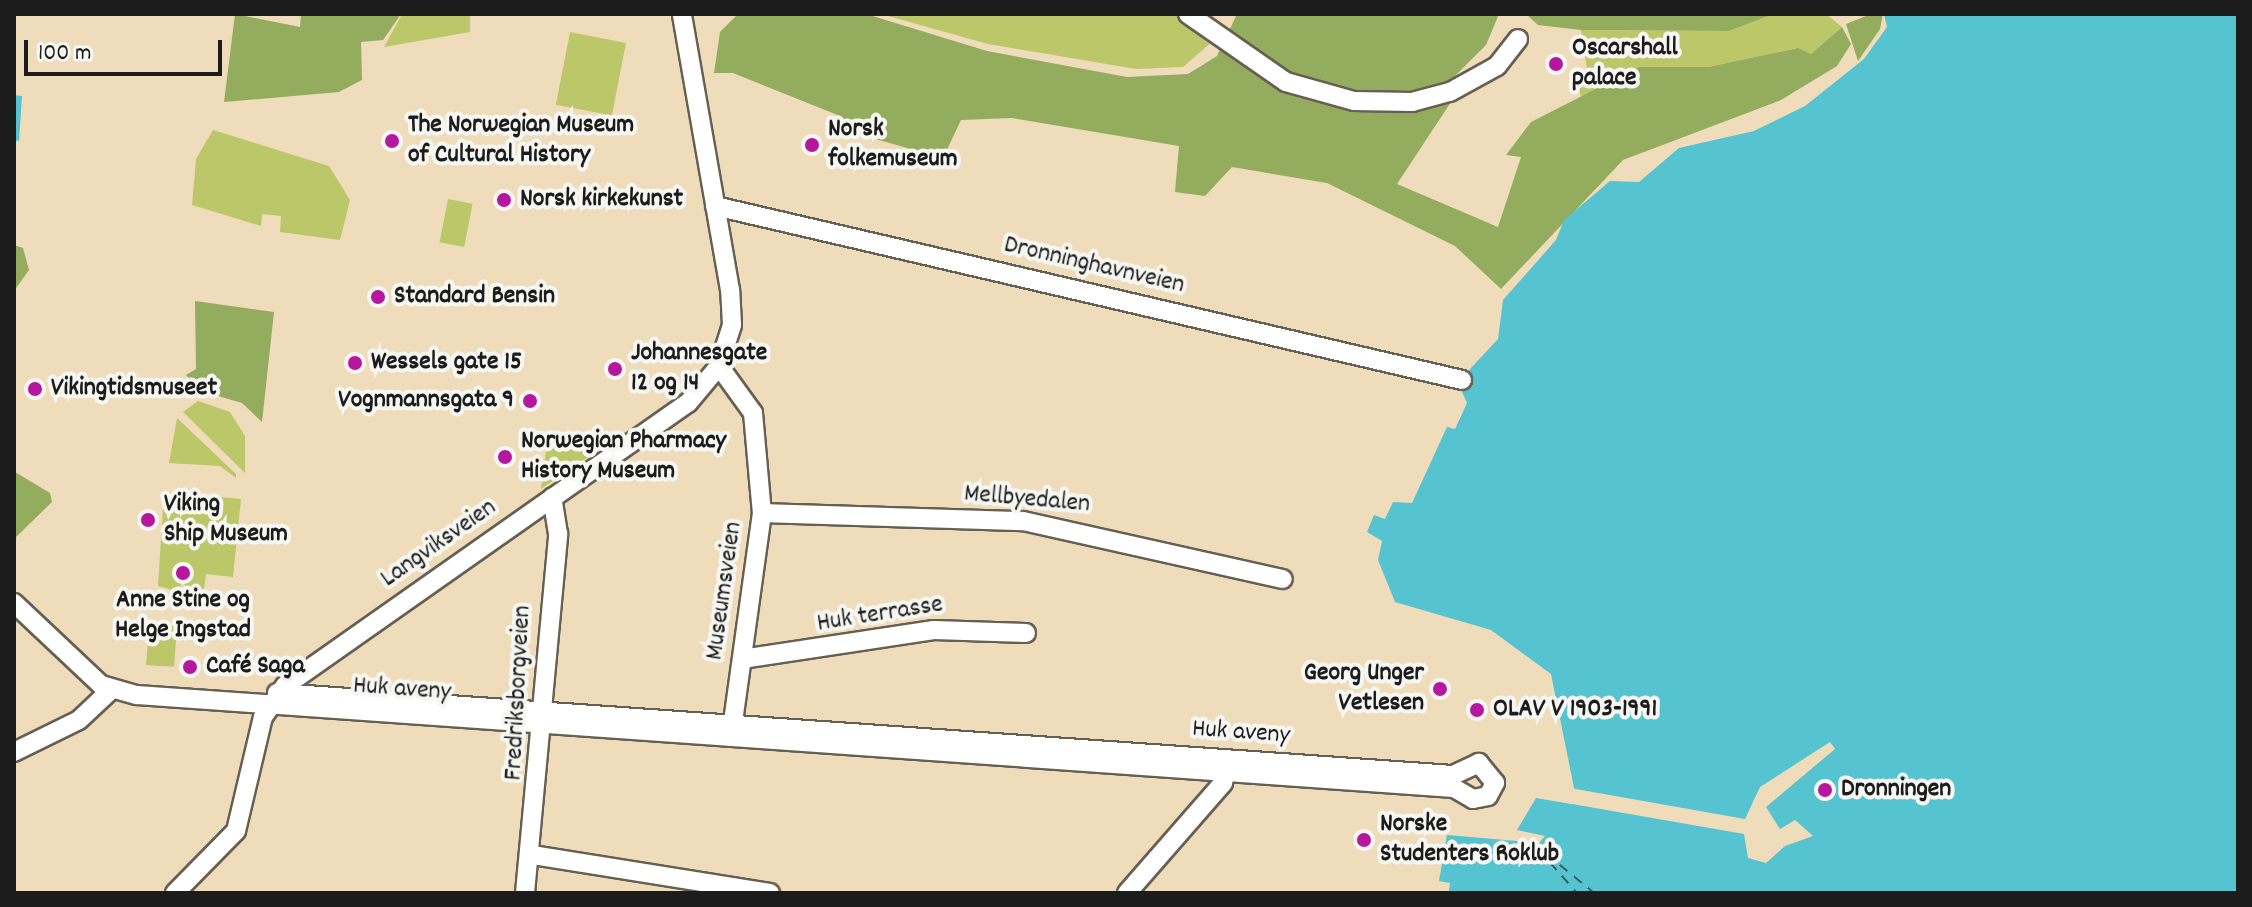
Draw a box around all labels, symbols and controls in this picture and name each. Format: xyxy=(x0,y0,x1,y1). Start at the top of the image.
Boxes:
scale bar xyxy=(28,24,226,74)
place label: Oscarshall palace xyxy=(1572,33,1678,94)
text: 100 m xyxy=(38,37,91,71)
marker: Oscarshall palace xyxy=(1547,55,1565,73)
place label: The Norwegian Museum of Cultural History xyxy=(408,110,634,172)
place label: Norsk folkemuseum xyxy=(828,114,958,176)
marker: The Norwegian Museum of Cultural History xyxy=(383,132,401,150)
marker: Norsk folkemuseum xyxy=(803,136,821,154)
place label: Norsk kirkekunst xyxy=(520,184,683,216)
marker: Norsk kirkekunst xyxy=(495,191,513,209)
street label: Dronninghavnveien xyxy=(1001,230,1187,302)
place label: Standard Bensin xyxy=(394,281,555,313)
marker: Standard Bensin xyxy=(369,288,387,306)
place label: Johannesgate 12 og 14 xyxy=(631,338,767,400)
place label: Wessels gate 15 xyxy=(371,347,522,379)
marker: Wessels gate 15 xyxy=(346,354,364,372)
marker: Johannesgate 12 og 14 xyxy=(606,360,624,378)
place label: Vikingtidsmuseet xyxy=(51,373,217,405)
marker: Vikingtidsmuseet xyxy=(26,380,44,398)
place label: Vognmannsgata 9 xyxy=(338,385,514,417)
marker: Vognmannsgata 9 xyxy=(521,392,539,410)
place label: Norwegian Pharmacy History Museum xyxy=(521,426,726,488)
marker: Norwegian Pharmacy History Museum xyxy=(496,448,514,466)
street label: Mellbyedalen xyxy=(963,479,1091,521)
place label: Viking Ship Museum xyxy=(164,489,288,550)
street label: Langviksveien xyxy=(375,493,503,595)
marker: Viking Ship Museum xyxy=(139,511,157,529)
street label: Museumsveien xyxy=(700,520,750,662)
marker: Anne Stine og Helge Ingstad xyxy=(174,564,192,582)
place label: Anne Stine og Helge Ingstad xyxy=(115,585,251,646)
street label: Huk terrasse xyxy=(815,590,945,640)
street label: Fredriksborgveien xyxy=(499,605,539,781)
place label: Café Saga xyxy=(206,651,305,683)
marker: Café Saga xyxy=(181,658,199,676)
place label: Georg Unger Vetlesen xyxy=(1304,658,1424,720)
street label: Huk aveny xyxy=(352,671,452,709)
marker: Georg Unger Vetlesen xyxy=(1431,680,1449,698)
place label: OLAV V 1903-1991 xyxy=(1493,694,1657,726)
marker: OLAV V 1903-1991 xyxy=(1468,701,1486,719)
street label: Huk aveny xyxy=(1191,714,1291,752)
place label: Dronningen xyxy=(1841,774,1951,806)
marker: Dronningen xyxy=(1816,781,1834,799)
place label: Norske Studenters Roklub xyxy=(1380,809,1559,870)
marker: Norske Studenters Roklub xyxy=(1355,831,1373,849)

